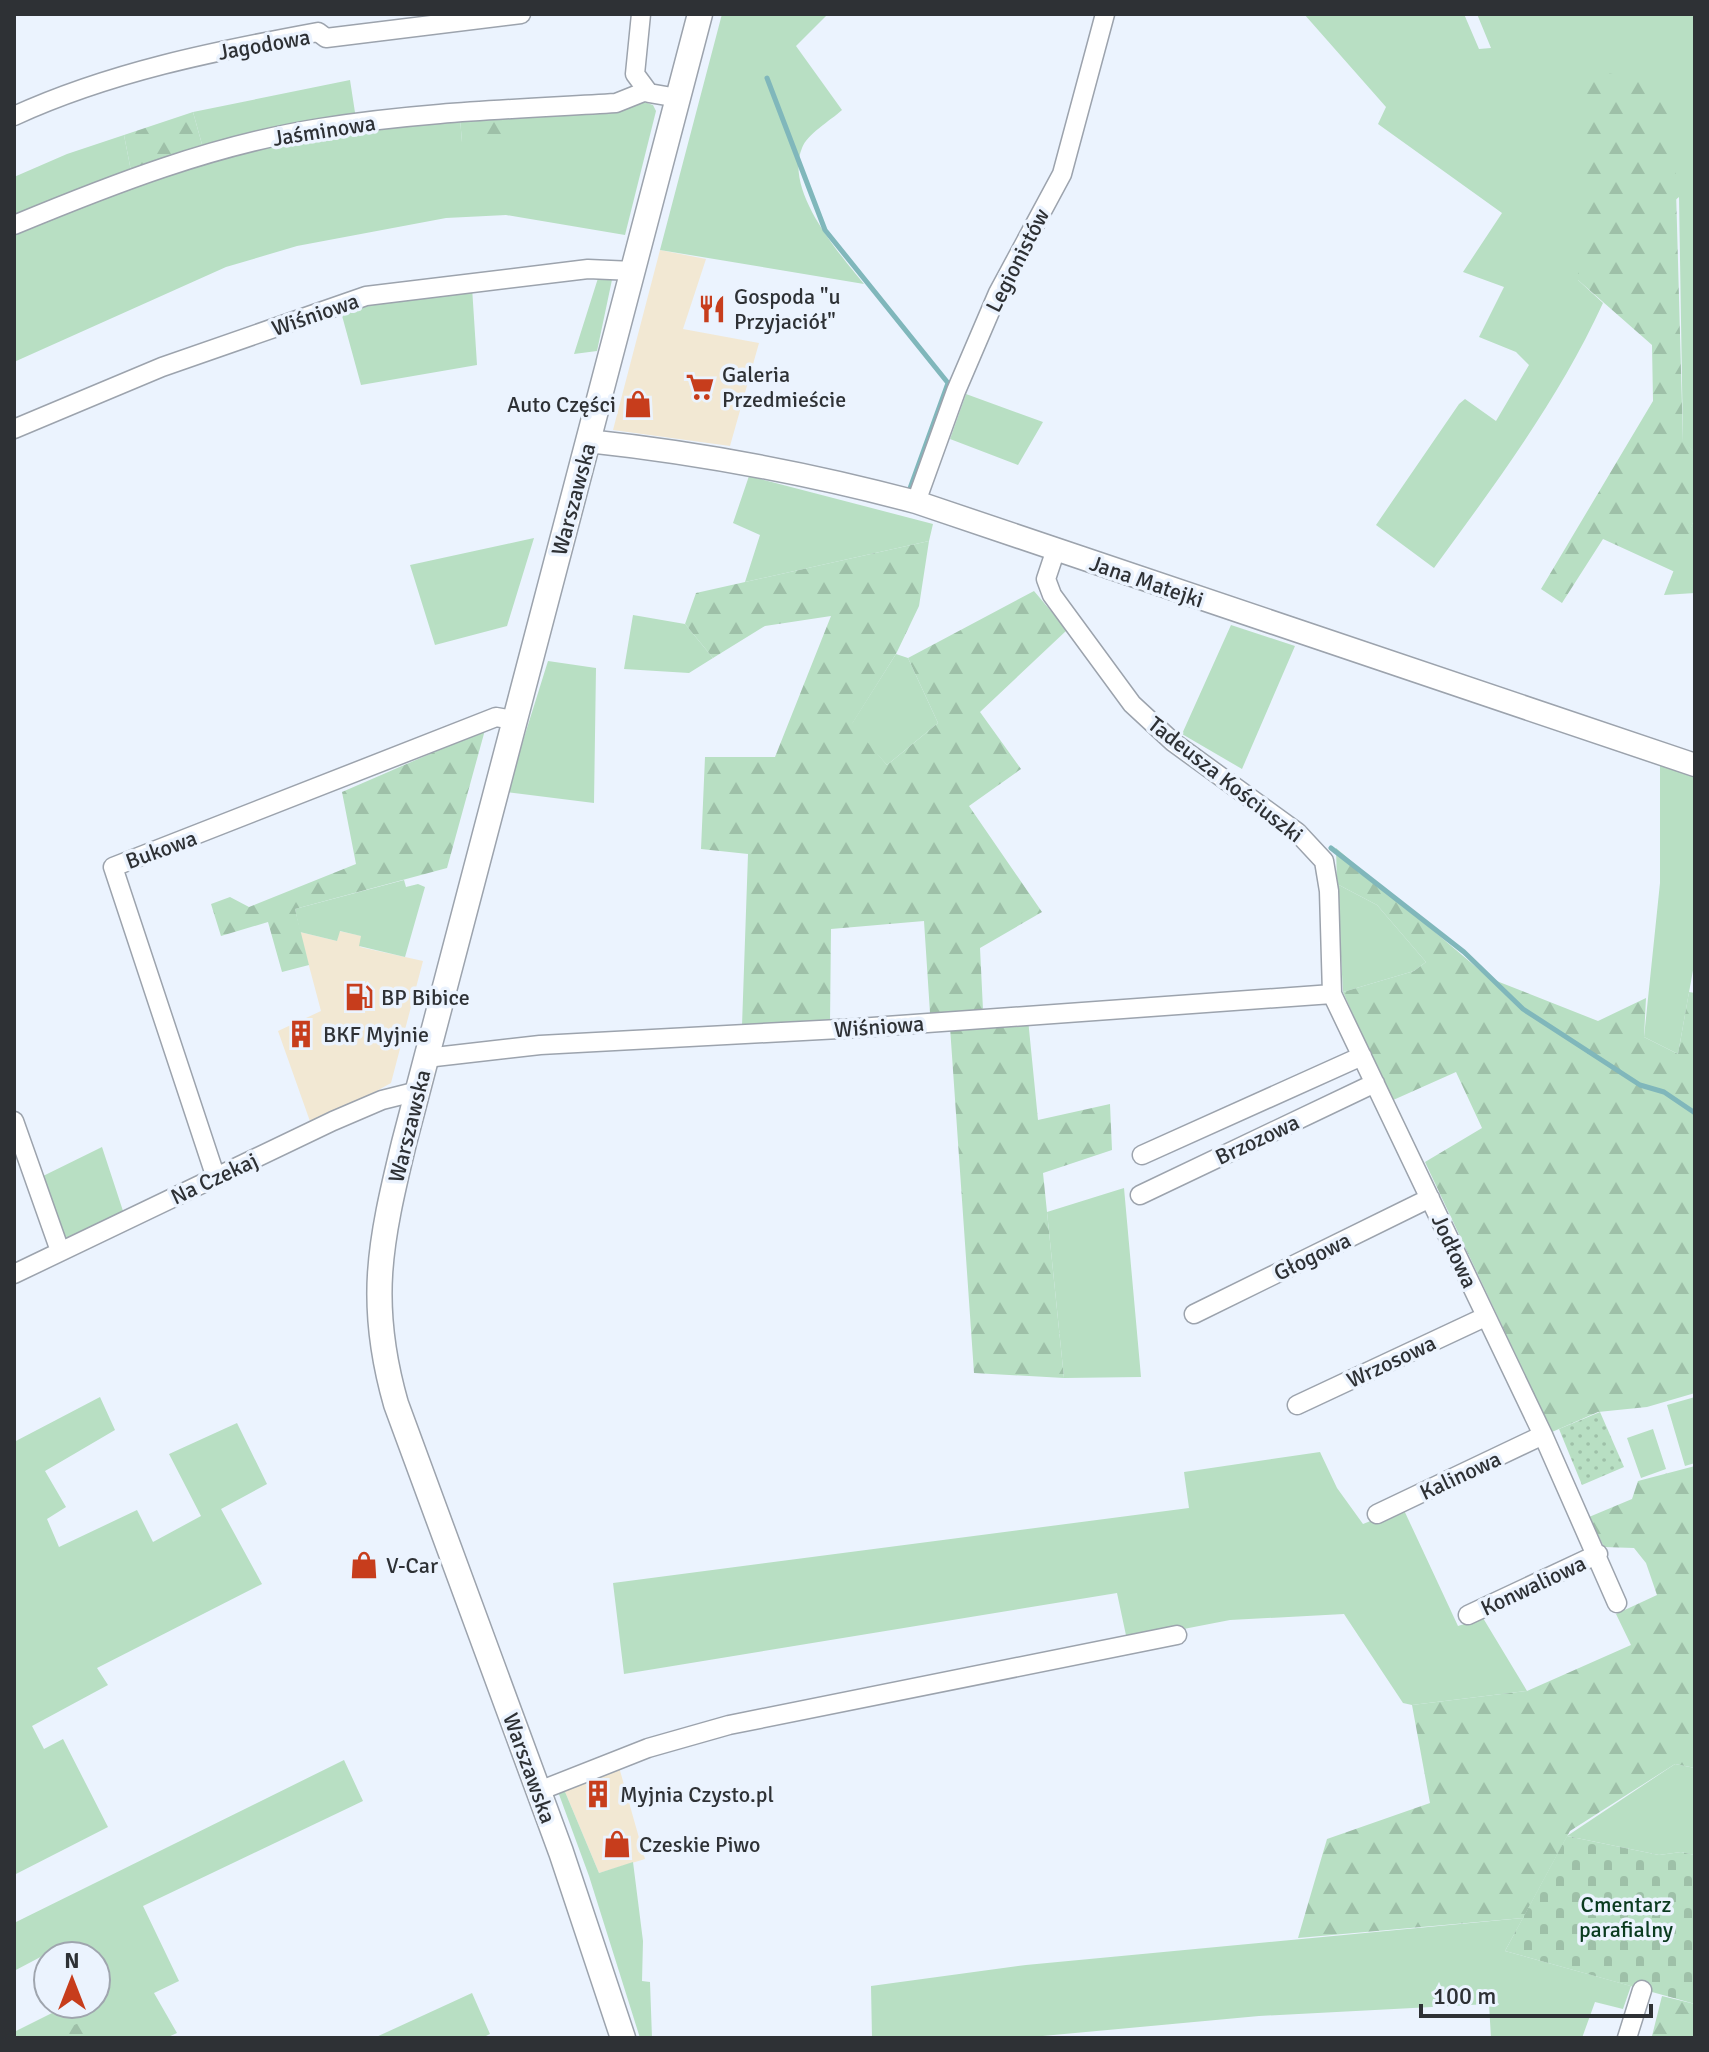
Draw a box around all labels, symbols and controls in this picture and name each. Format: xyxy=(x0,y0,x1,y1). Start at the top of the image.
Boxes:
street label: Jagodowa xyxy=(216,23,312,66)
street label: Jaśminowa xyxy=(271,109,377,152)
street label: Legionistów xyxy=(980,204,1055,317)
place label: Gospoda "u Przyjaciół" xyxy=(734,283,840,335)
street label: Wiśniowa xyxy=(268,287,362,342)
restaurant icon: Gospoda "u Przyjaciół" xyxy=(697,294,727,324)
place label: Galeria Przedmieście xyxy=(722,361,846,413)
supermarket icon: Galeria Przedmieście xyxy=(685,372,715,402)
shop icon: Auto Części xyxy=(623,389,653,419)
place label: Auto Części xyxy=(507,391,616,418)
street label: Warszawska xyxy=(546,440,601,558)
street label: Jana Matejki xyxy=(1086,549,1207,614)
street label: Tadeusza Kościuszki xyxy=(1143,711,1309,848)
street label: Bukowa xyxy=(122,824,201,875)
fuel station icon: BP Bibice xyxy=(344,982,374,1012)
place label: BP Bibice xyxy=(381,984,470,1011)
street label: Wiśniowa xyxy=(833,1010,925,1043)
building icon: BKF Myjnie xyxy=(286,1019,316,1049)
place label: BKF Myjnie xyxy=(323,1021,429,1048)
street label: Warszawska xyxy=(382,1067,437,1185)
street label: Brzozowa xyxy=(1211,1108,1303,1171)
street label: Na Czekaj xyxy=(166,1147,262,1210)
street label: Jodłowa xyxy=(1426,1210,1483,1292)
street label: Głogowa xyxy=(1269,1226,1355,1287)
street label: Wrzosowa xyxy=(1342,1329,1440,1394)
street label: Kalinowa xyxy=(1415,1445,1505,1506)
street label: Konwaliowa xyxy=(1476,1549,1590,1622)
shop icon: V-Car xyxy=(349,1550,379,1580)
place label: V-Car xyxy=(386,1552,438,1579)
street label: Warszawska xyxy=(497,1709,562,1827)
building icon: Myjnia Czysto.pl xyxy=(583,1779,613,1809)
place label: Myjnia Czysto.pl xyxy=(620,1781,774,1808)
shop icon: Czeskie Piwo xyxy=(602,1829,632,1859)
place label: Czeskie Piwo xyxy=(639,1831,760,1858)
park label: Cmentarz parafialny xyxy=(1579,1891,1674,1943)
north arrow xyxy=(32,1940,112,2020)
text: N xyxy=(64,1947,80,1974)
scale bar xyxy=(1421,1968,1651,2018)
text: 100 m xyxy=(1433,1981,1496,2011)

